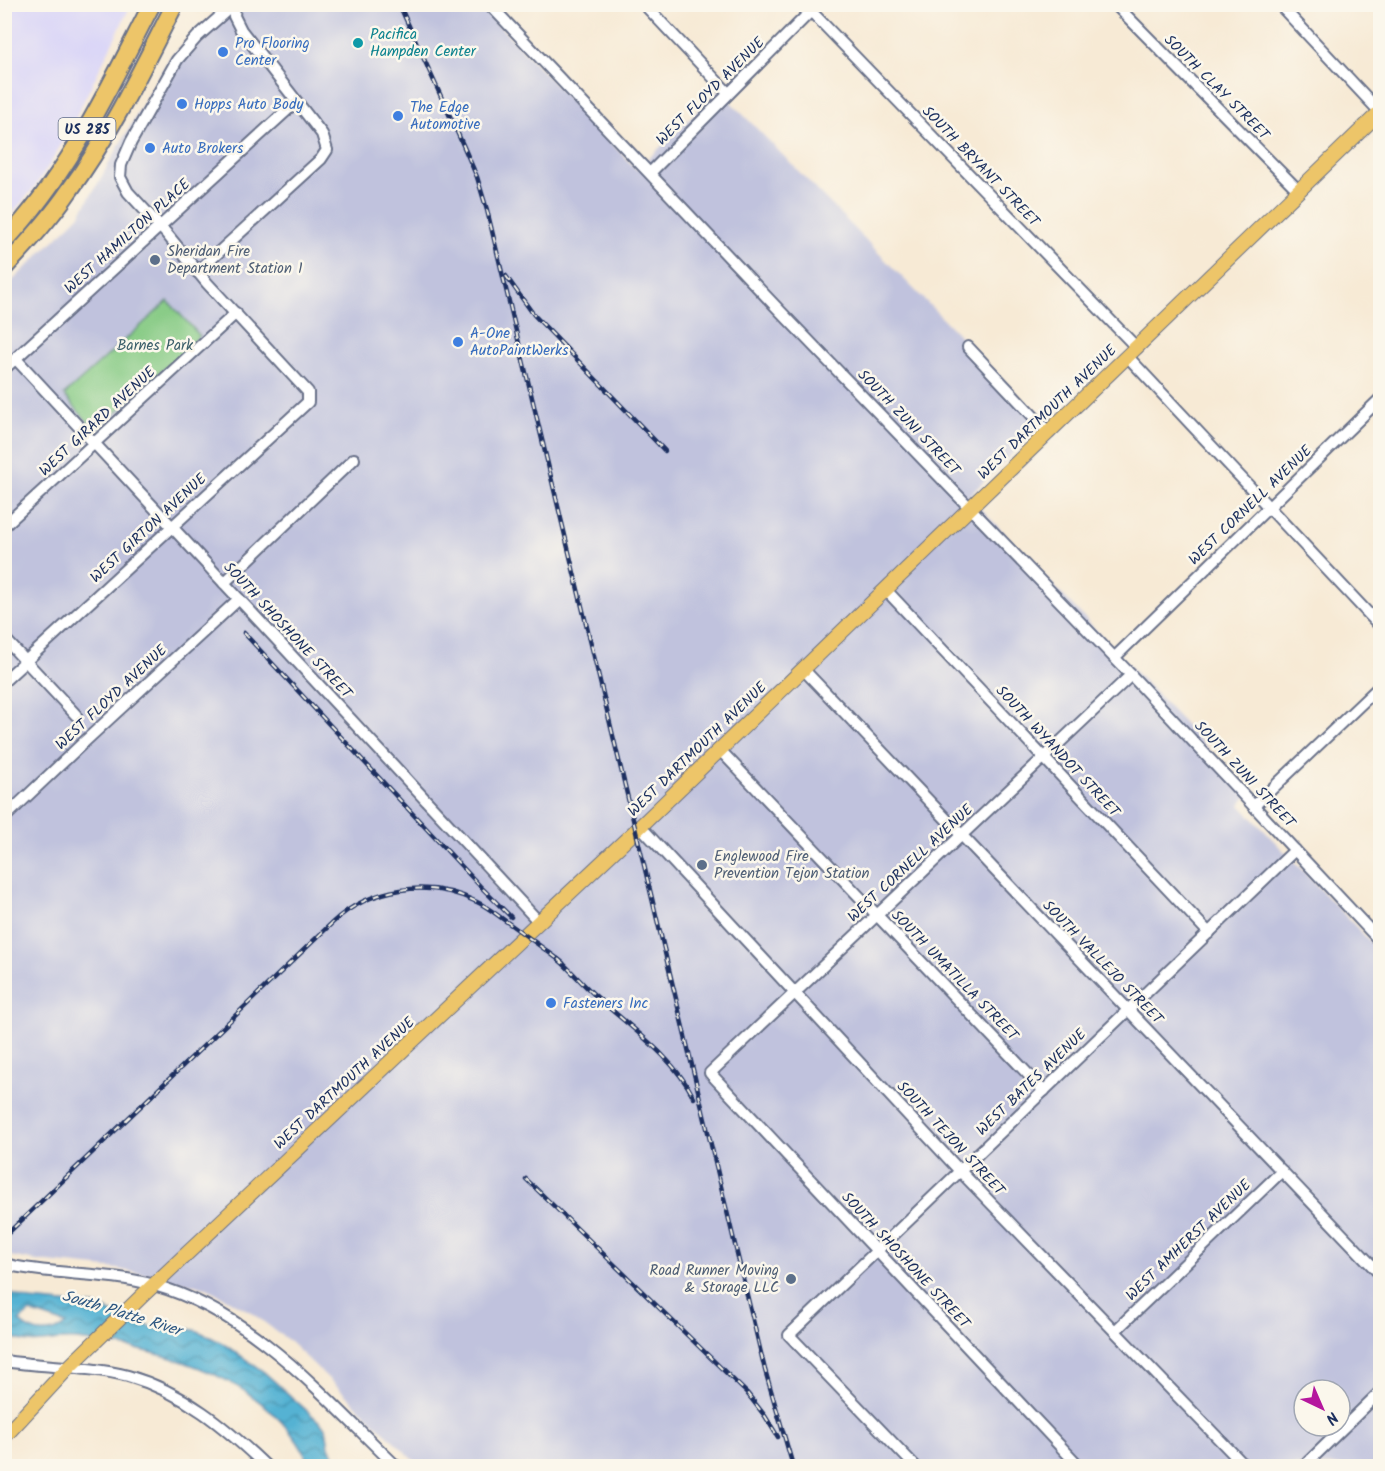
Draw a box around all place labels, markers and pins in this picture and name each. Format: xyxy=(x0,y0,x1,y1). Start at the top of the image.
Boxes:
place label: Pacifica Hampden Center xyxy=(370,23,477,64)
place label: Pro Flooring Center xyxy=(235,32,310,73)
marker: Pacifica Hampden Center xyxy=(351,36,365,50)
marker: Pro Flooring Center xyxy=(216,45,230,59)
place label: Hopps Auto Body xyxy=(194,93,304,117)
place label: The Edge Automotive xyxy=(410,96,480,137)
marker: Hopps Auto Body xyxy=(175,97,189,111)
marker: The Edge Automotive xyxy=(391,109,405,123)
place label: Auto Brokers xyxy=(162,137,244,161)
marker: Auto Brokers xyxy=(143,141,157,155)
place label: Sheridan Fire Department Station 1 xyxy=(167,240,303,281)
marker: Sheridan Fire Department Station 1 xyxy=(148,253,162,267)
place label: A-One AutoPaintWerks xyxy=(470,322,569,363)
marker: A-One AutoPaintWerks xyxy=(451,335,465,349)
place label: Englewood Fire Prevention Tejon Station xyxy=(714,845,869,886)
marker: Englewood Fire Prevention Tejon Station xyxy=(695,858,709,872)
place label: Fasteners Inc xyxy=(563,992,649,1016)
marker: Fasteners Inc xyxy=(544,996,558,1010)
place label: Road Runner Moving & Storage LLC xyxy=(650,1259,779,1300)
marker: Road Runner Moving & Storage LLC xyxy=(784,1272,798,1286)

